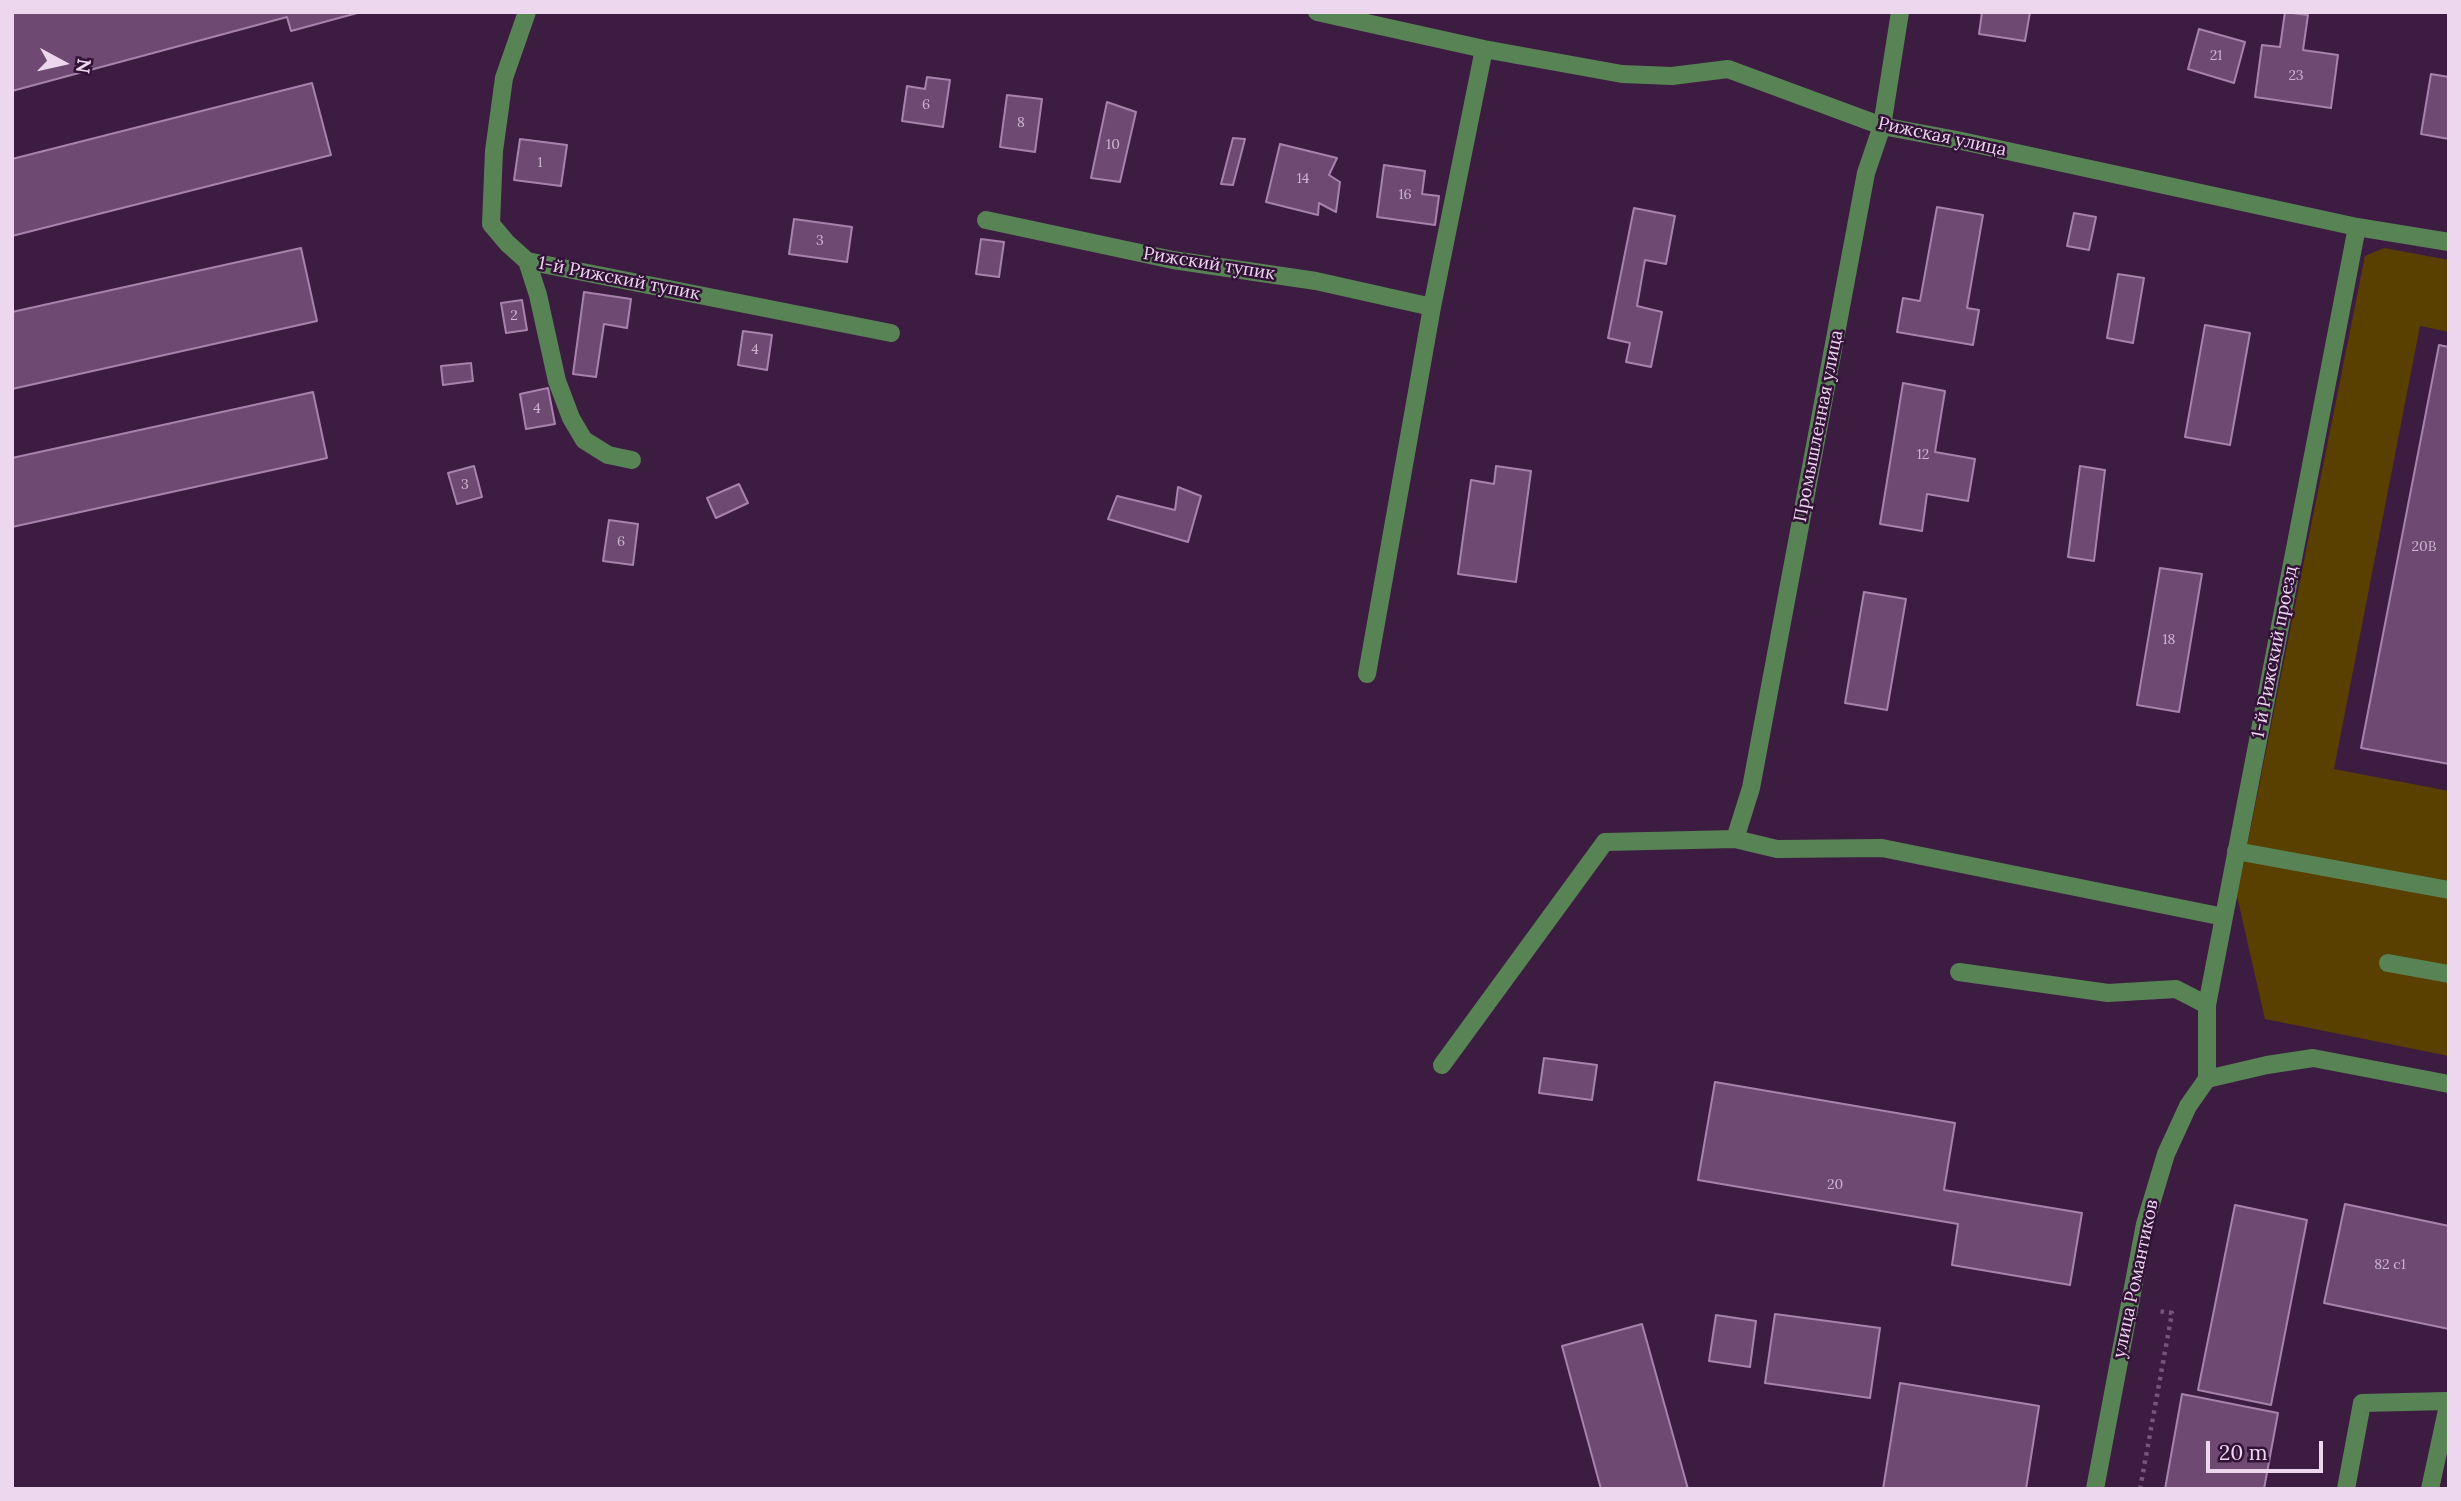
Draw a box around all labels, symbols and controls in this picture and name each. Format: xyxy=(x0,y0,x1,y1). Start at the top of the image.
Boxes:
north arrow xyxy=(28,28,98,98)
house number: 21 xyxy=(2210,48,2222,64)
text: N xyxy=(71,57,97,75)
house number: 23 xyxy=(2288,68,2304,84)
house number: 6 xyxy=(922,97,930,113)
street label: Рижская улица xyxy=(1876,113,2008,161)
house number: 8 xyxy=(1017,115,1025,131)
house number: 10 xyxy=(1106,137,1120,153)
house number: 1 xyxy=(537,155,543,171)
house number: 14 xyxy=(1297,171,1309,187)
house number: 16 xyxy=(1398,187,1412,203)
house number: 3 xyxy=(816,233,824,249)
street label: Рижский тупик xyxy=(1142,243,1276,285)
street label: 1-й Рижский тупик xyxy=(536,253,702,305)
house number: 2 xyxy=(510,308,518,324)
street label: Промышленная улица xyxy=(1790,328,1848,524)
house number: 4 xyxy=(751,342,759,358)
house number: 4 xyxy=(533,401,541,417)
house number: 12 xyxy=(1917,447,1929,463)
house number: 3 xyxy=(461,477,469,493)
house number: 6 xyxy=(617,534,625,550)
house number: 20В xyxy=(2412,539,2436,555)
street label: 1-й Рижский проезд xyxy=(2248,564,2302,740)
house number: 18 xyxy=(2163,632,2175,648)
house number: 20 xyxy=(1827,1177,1843,1193)
street label: улица Романтиков xyxy=(2109,1198,2163,1360)
house number: 82 с1 xyxy=(2374,1257,2406,1273)
scale bar xyxy=(2209,1428,2326,1472)
text: 20 m xyxy=(2219,1439,2268,1466)

